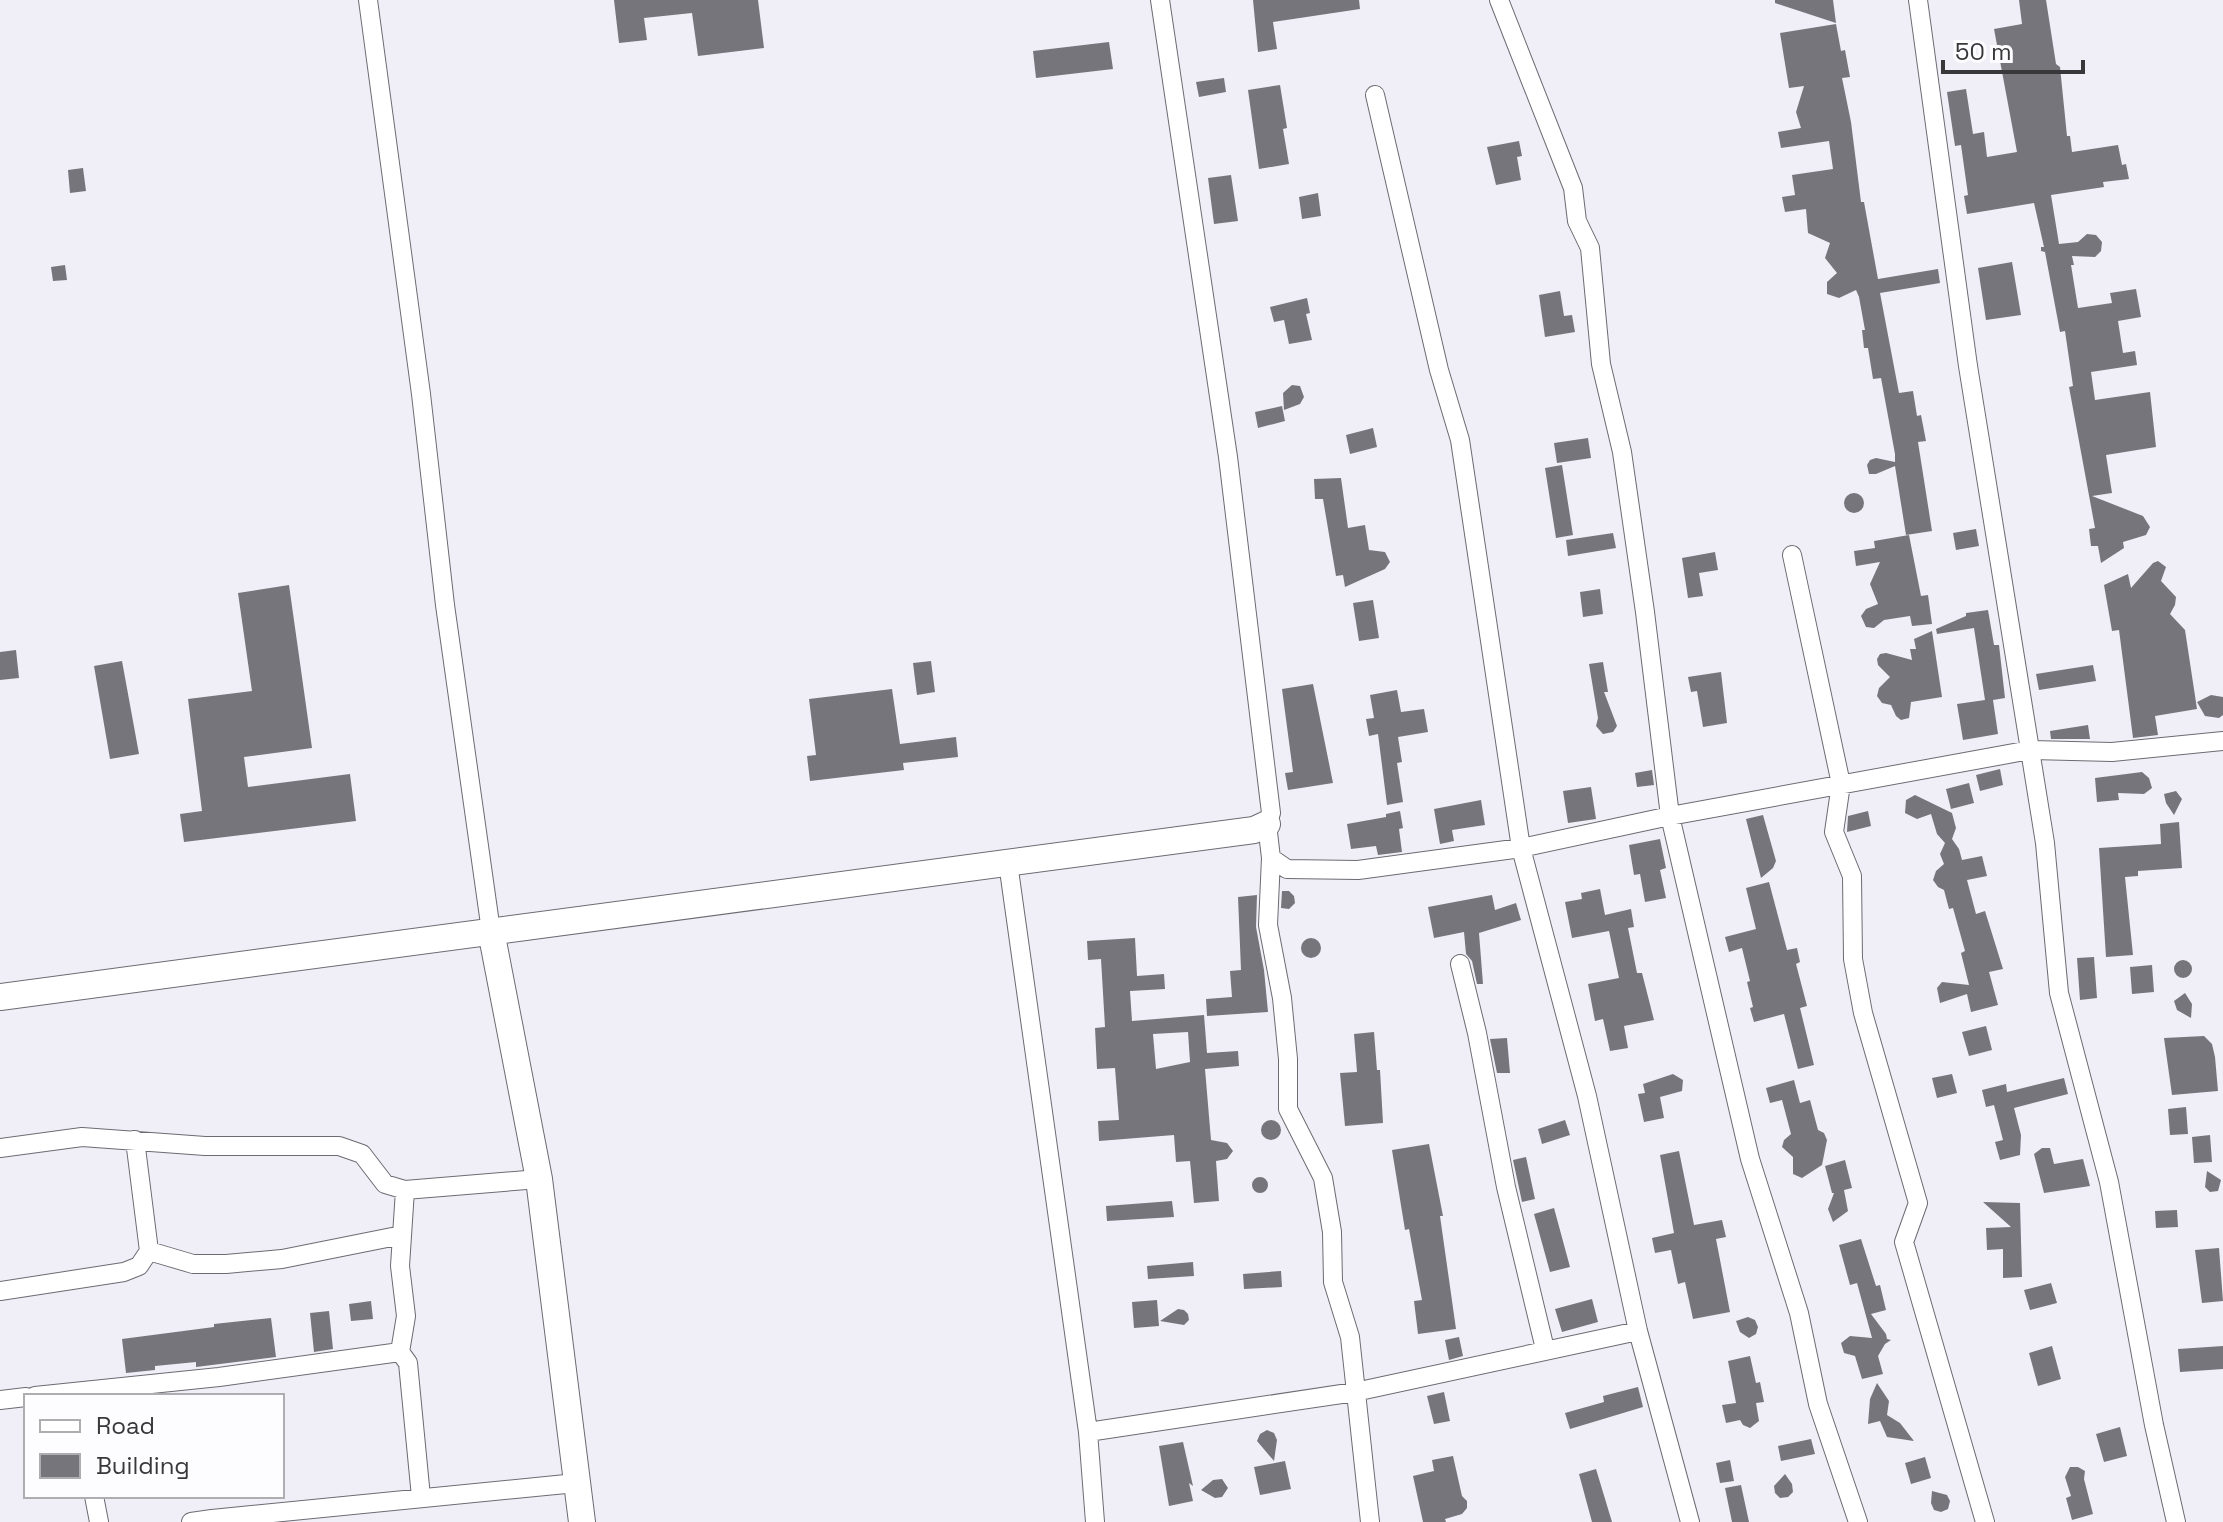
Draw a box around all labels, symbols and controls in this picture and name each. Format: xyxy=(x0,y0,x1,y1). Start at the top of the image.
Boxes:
scale bar xyxy=(1943,24,2083,74)
text: 50 m xyxy=(1955,36,2012,67)
legend xyxy=(24,1394,284,1498)
text: Road xyxy=(96,1410,155,1441)
text: Building xyxy=(96,1450,190,1481)

